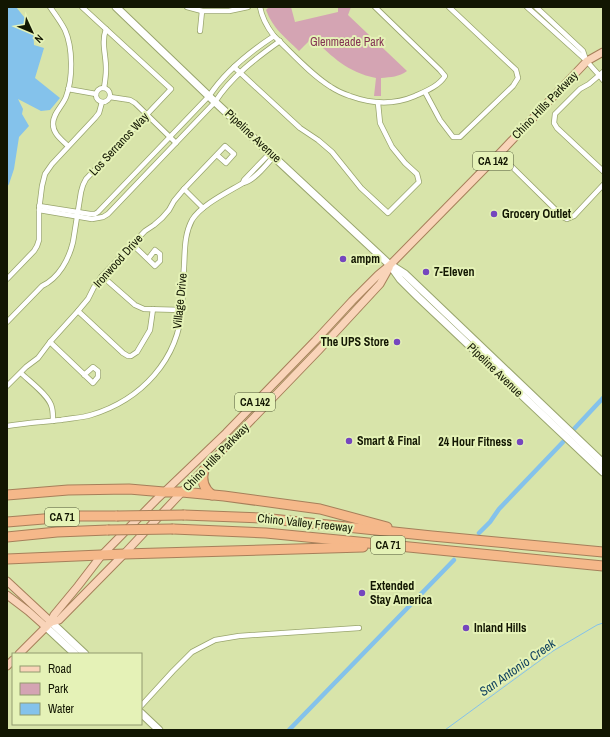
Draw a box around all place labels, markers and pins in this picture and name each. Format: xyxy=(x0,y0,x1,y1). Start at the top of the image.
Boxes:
place label: Grocery Outlet xyxy=(502,206,572,222)
marker: Grocery Outlet xyxy=(489,209,499,219)
place label: ampm xyxy=(351,251,380,267)
marker: ampm xyxy=(338,254,348,264)
place label: 7-Eleven xyxy=(434,264,474,280)
marker: 7-Eleven xyxy=(421,267,431,277)
place label: The UPS Store xyxy=(321,334,390,350)
marker: The UPS Store xyxy=(392,337,402,347)
place label: Smart & Final xyxy=(357,433,421,449)
place label: 24 Hour Fitness xyxy=(438,434,513,450)
marker: Smart & Final xyxy=(344,436,354,446)
marker: 24 Hour Fitness xyxy=(515,437,525,447)
place label: Extended Stay America xyxy=(370,578,433,608)
marker: Extended Stay America xyxy=(357,588,367,598)
place label: Inland Hills xyxy=(474,620,527,636)
marker: Inland Hills xyxy=(461,623,471,633)

